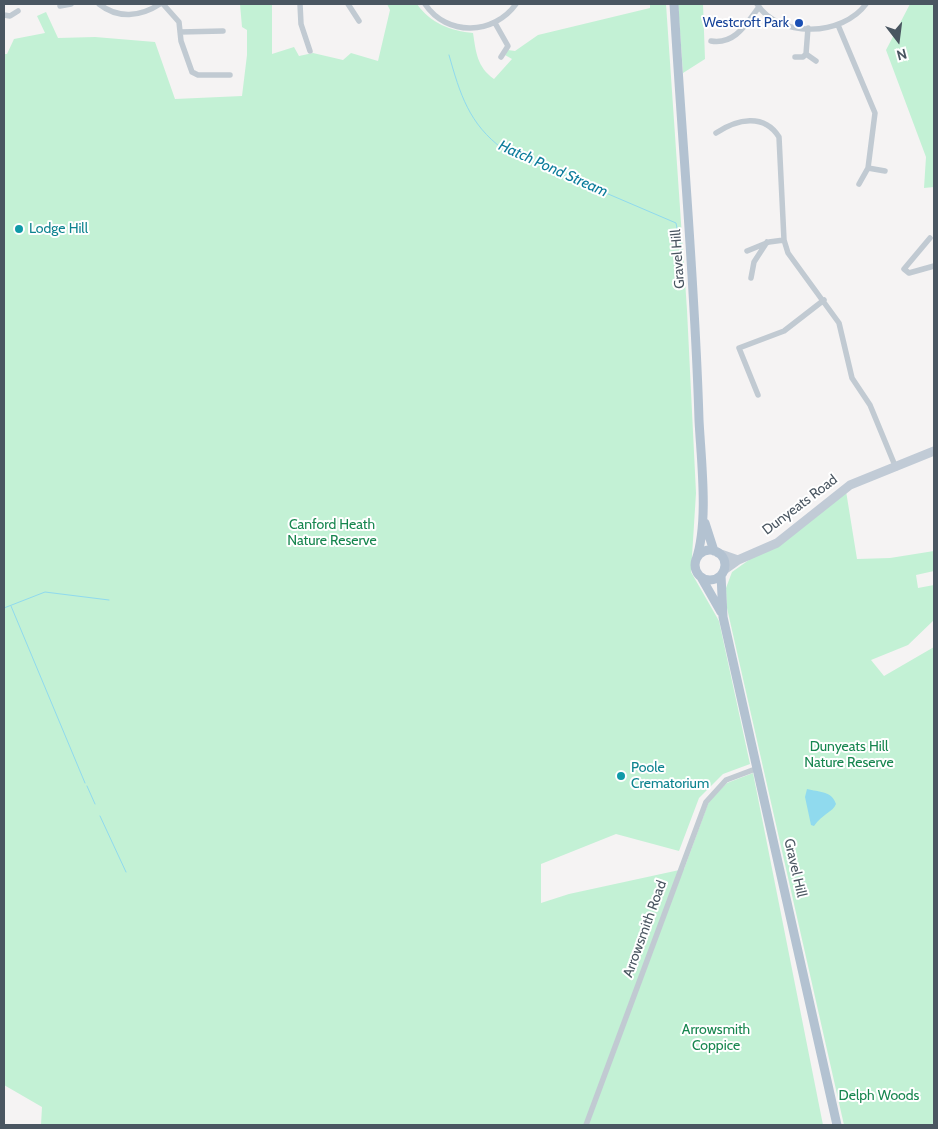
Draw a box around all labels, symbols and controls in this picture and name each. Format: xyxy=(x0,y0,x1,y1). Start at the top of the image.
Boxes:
place label: Westcroft Park xyxy=(703,15,789,31)
north arrow xyxy=(873,15,923,65)
marker: Westcroft Park xyxy=(793,17,805,29)
text: N xyxy=(895,45,909,64)
water label: Hatch Pond Stream xyxy=(496,137,610,201)
place label: Lodge Hill xyxy=(29,221,88,237)
marker: Lodge Hill xyxy=(13,223,25,235)
street label: Gravel Hill xyxy=(668,229,688,289)
street label: Dunyeats Road xyxy=(759,471,841,539)
park label: Canford Heath Nature Reserve xyxy=(287,517,377,550)
park label: Dunyeats Hill Nature Reserve xyxy=(804,739,894,772)
place label: Poole Crematorium xyxy=(631,760,709,792)
marker: Poole Crematorium xyxy=(615,770,627,782)
street label: Gravel Hill xyxy=(780,837,810,899)
street label: Arrowsmith Road xyxy=(620,878,670,980)
park label: Arrowsmith Coppice xyxy=(682,1022,750,1054)
park label: Delph Woods xyxy=(839,1088,919,1104)

